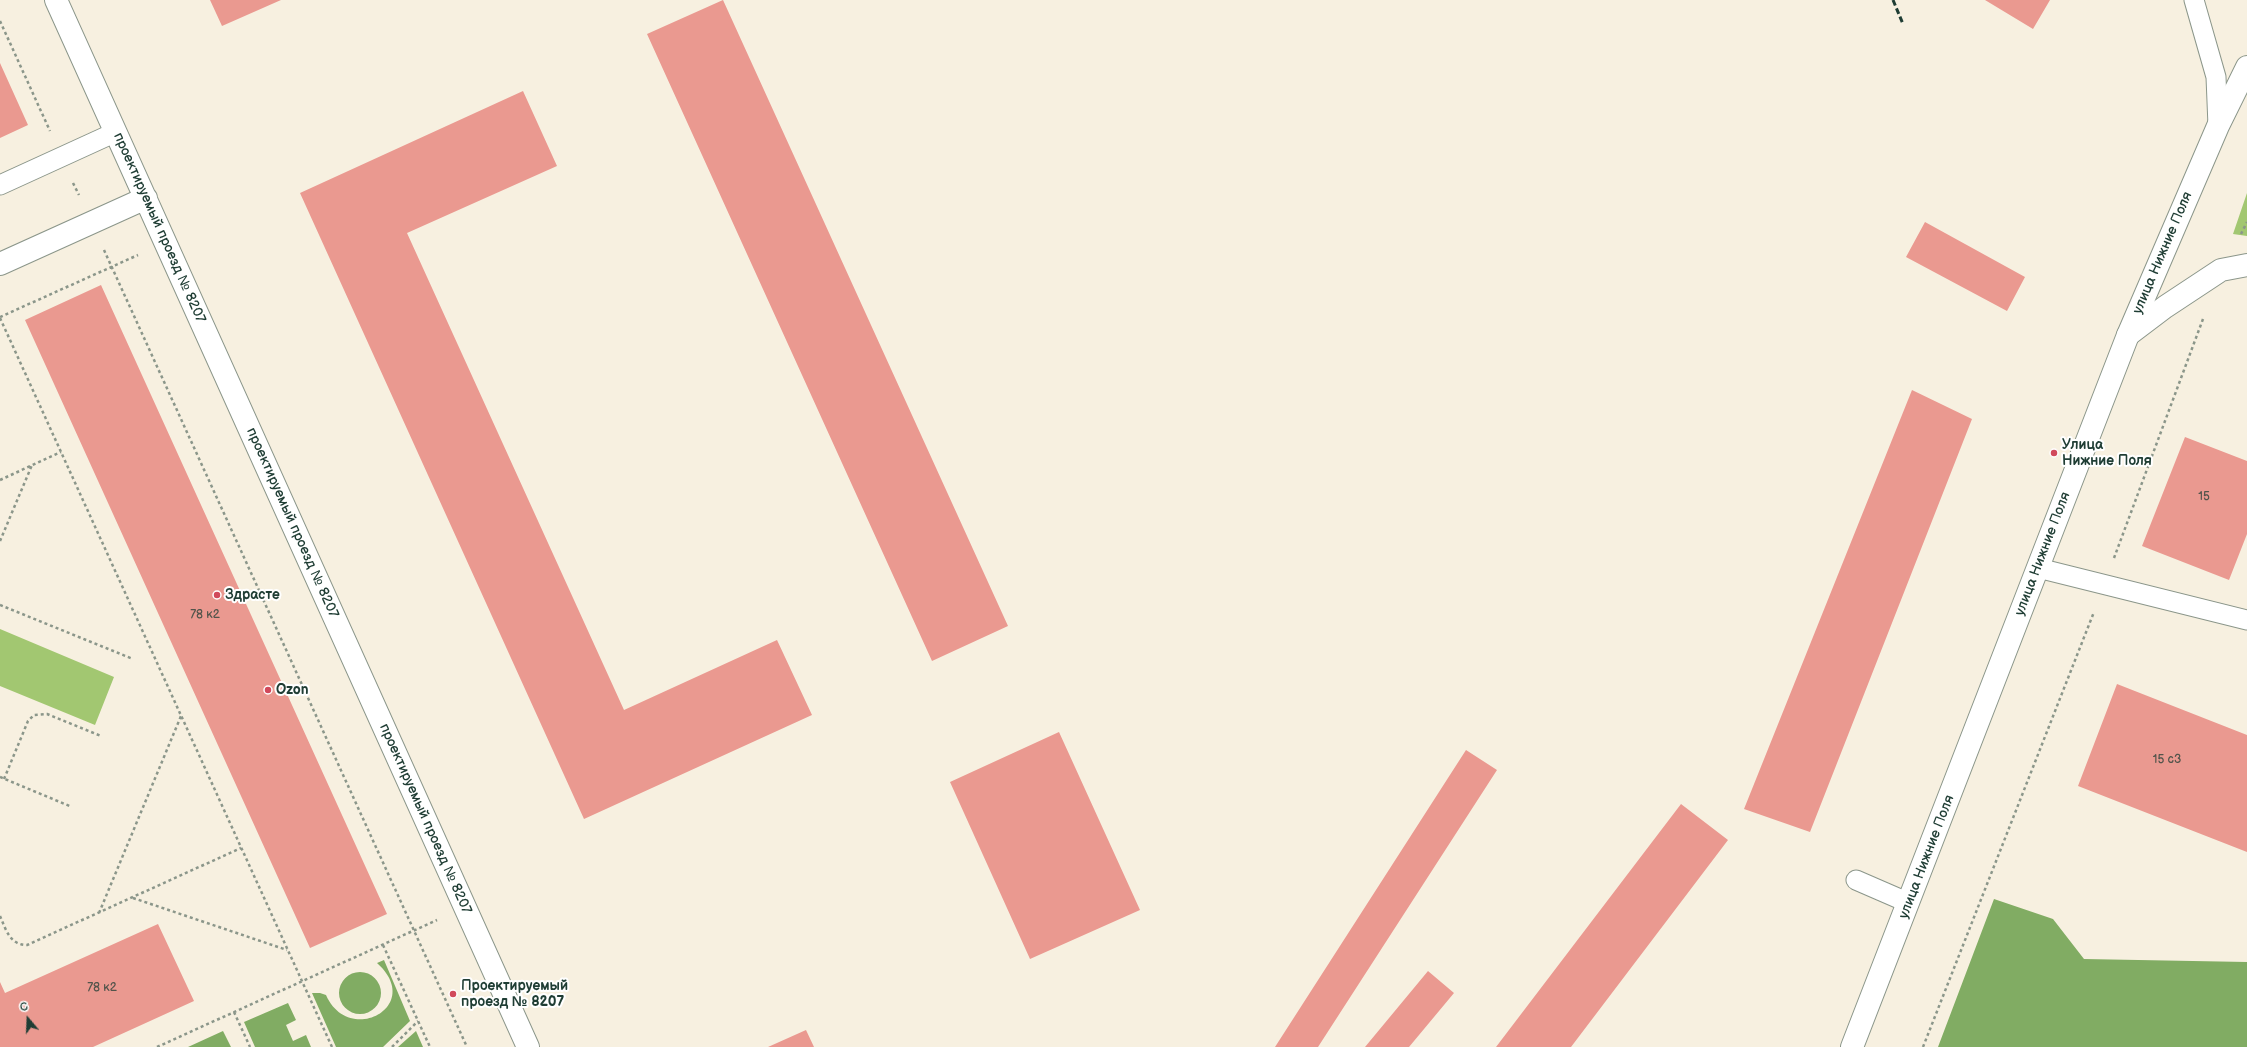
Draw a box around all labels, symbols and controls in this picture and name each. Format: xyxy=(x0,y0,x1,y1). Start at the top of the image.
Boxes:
street label: проектируемый проезд № 8207 xyxy=(109,130,209,326)
street label: улица Нижние Поля xyxy=(2130,189,2196,317)
street label: проектируемый проезд № 8207 xyxy=(242,425,342,621)
place label: Улица Нижние Поля xyxy=(2062,437,2152,470)
marker: Улица Нижние Поля xyxy=(2049,448,2059,458)
street label: улица Нижние Поля xyxy=(2012,490,2074,618)
house number: 15 xyxy=(2198,490,2210,504)
place label: Здрасте xyxy=(225,587,280,603)
marker: Здрасте xyxy=(212,590,222,600)
house number: 78 к2 xyxy=(190,608,220,622)
place label: Ozon xyxy=(276,682,309,698)
marker: Ozon xyxy=(263,685,273,695)
street label: проектируемый проезд № 8207 xyxy=(375,721,475,917)
house number: 15 c3 xyxy=(2153,753,2181,767)
street label: улица Нижние Поля xyxy=(1896,793,1958,921)
place label: Проектируемый проезд № 8207 xyxy=(461,978,568,1010)
house number: 78 к2 xyxy=(87,981,117,995)
marker: Проектируемый проезд № 8207 xyxy=(448,989,458,999)
north arrow xyxy=(8,999,48,1039)
text: С xyxy=(18,1000,30,1015)

